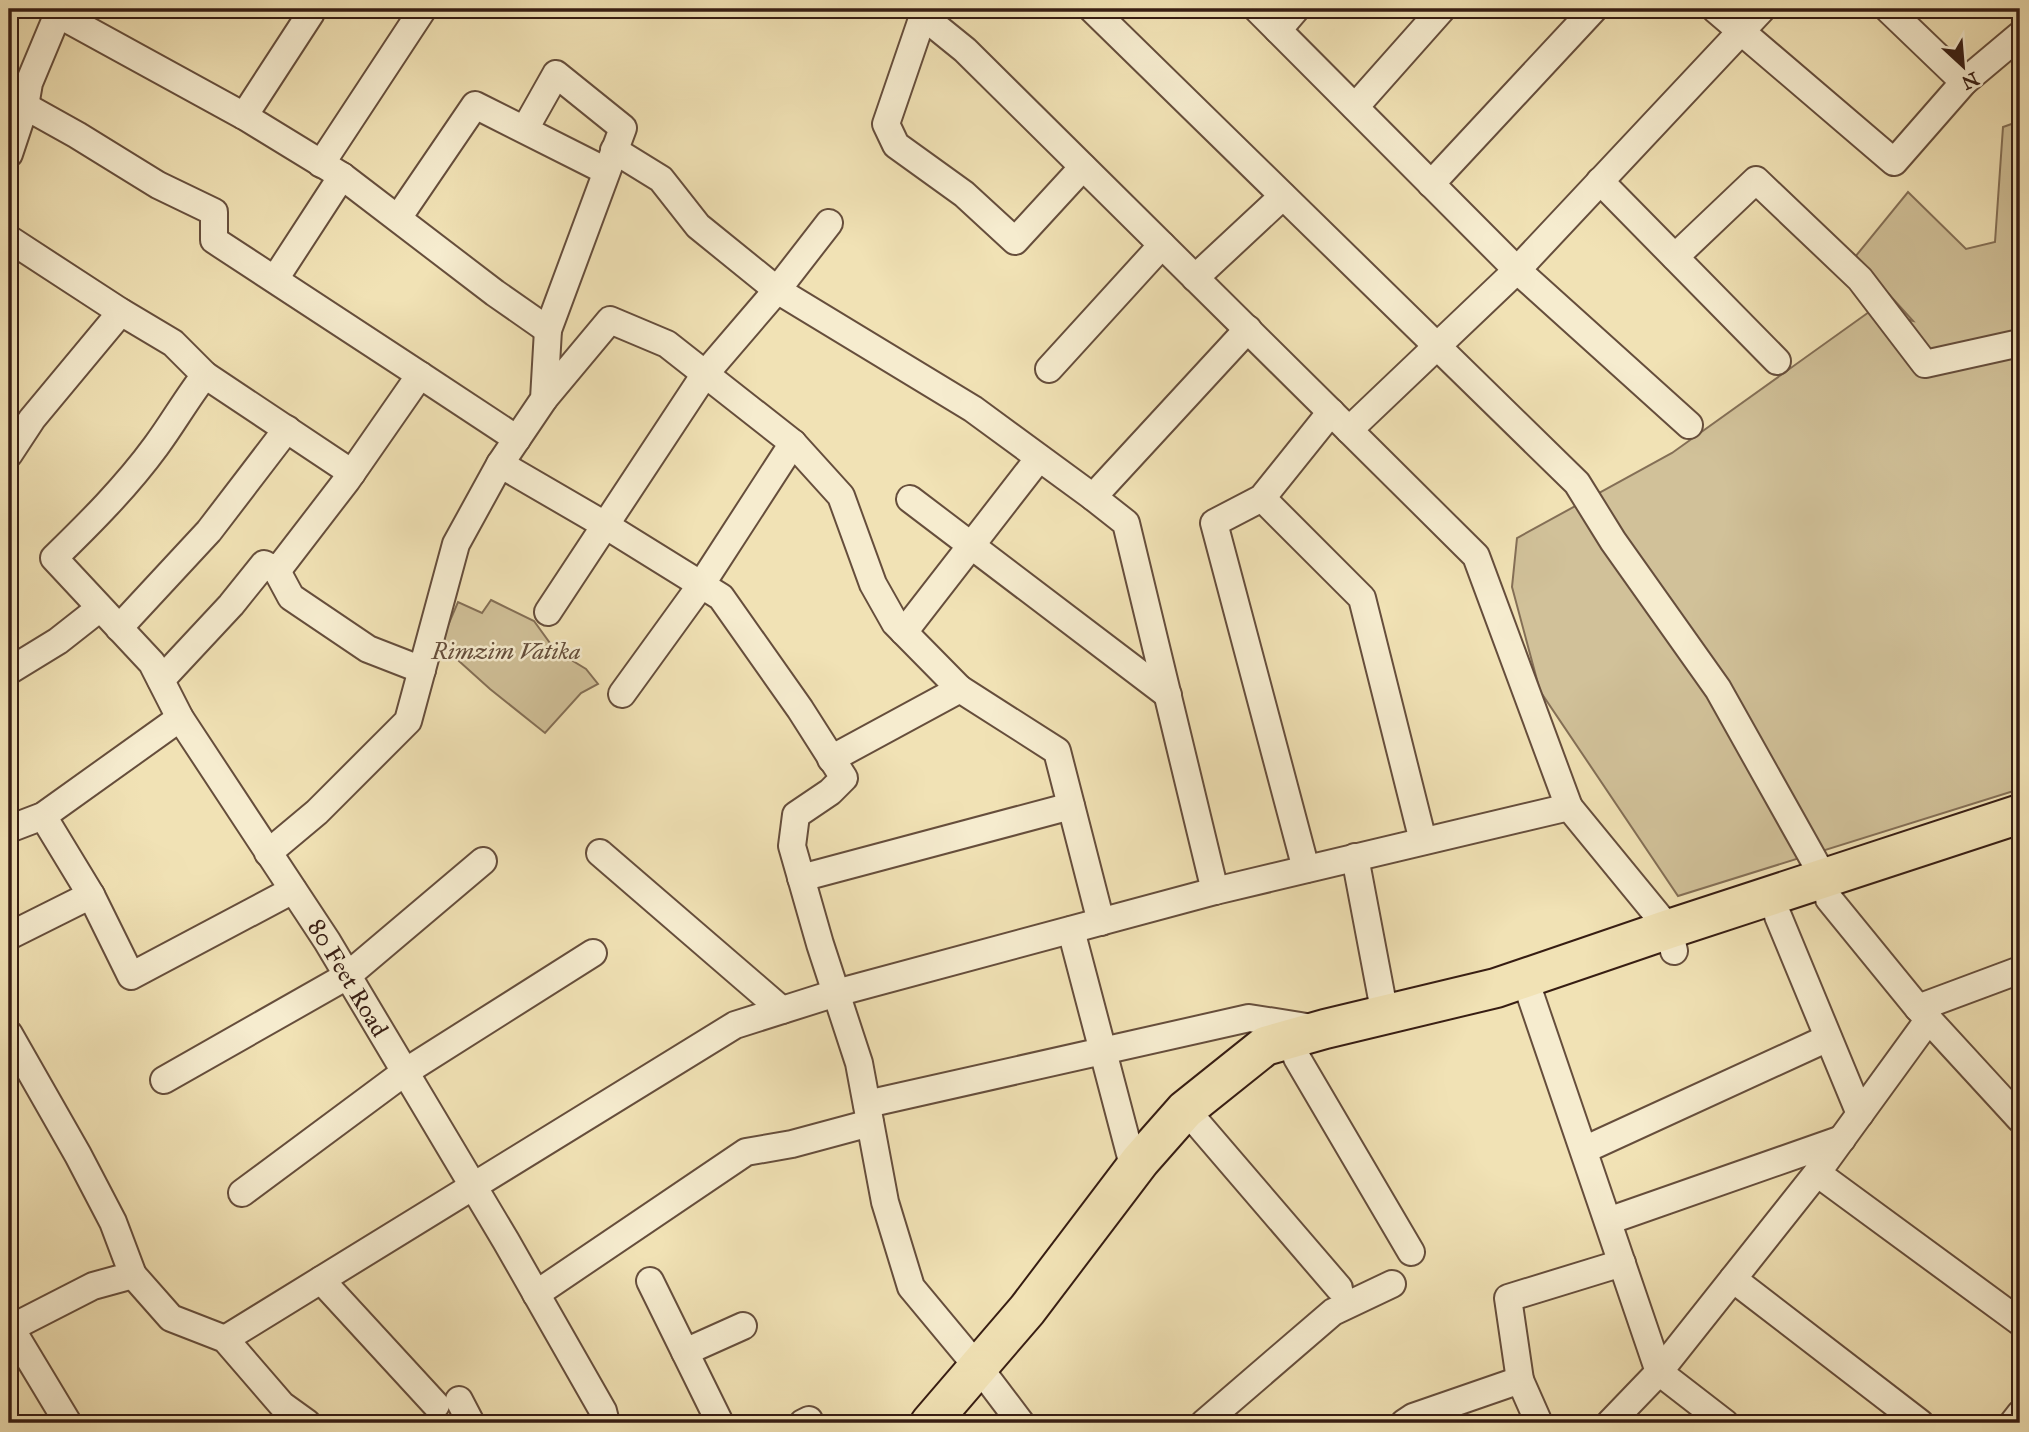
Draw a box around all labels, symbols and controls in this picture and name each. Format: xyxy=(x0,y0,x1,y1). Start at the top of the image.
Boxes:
north arrow xyxy=(1927,32,1997,102)
text: N xyxy=(1958,67,1983,95)
park label: Rimzim Vatika xyxy=(430,636,581,666)
street label: 80 Feet Road xyxy=(301,914,395,1042)

